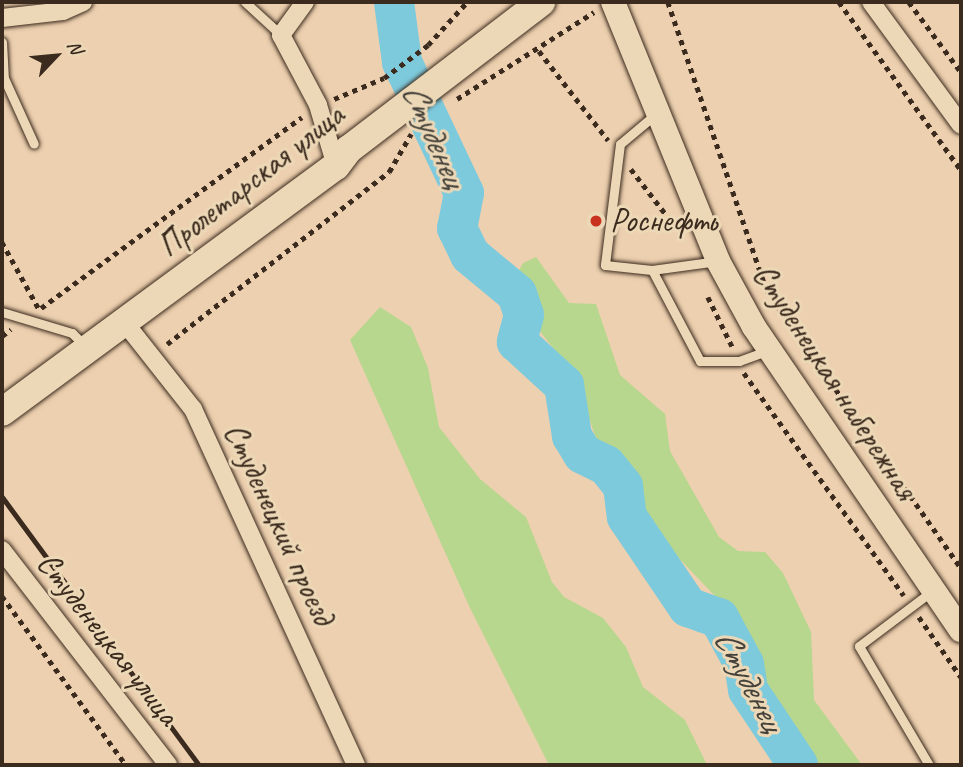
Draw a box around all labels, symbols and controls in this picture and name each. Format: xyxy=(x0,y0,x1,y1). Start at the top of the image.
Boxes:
north arrow xyxy=(21,21,91,91)
text: N xyxy=(62,36,88,57)
water label: Студенец xyxy=(393,76,475,194)
street label: Пролетарская улица xyxy=(149,95,353,267)
place label: Роснефть xyxy=(610,201,717,241)
marker: Роснефть xyxy=(588,213,604,229)
street label: Студенецкая набережная xyxy=(744,256,926,508)
street label: Студенецкий проезд xyxy=(215,417,343,631)
street label: Студенецкая улица xyxy=(27,544,189,734)
water label: Студенец xyxy=(705,622,793,738)

